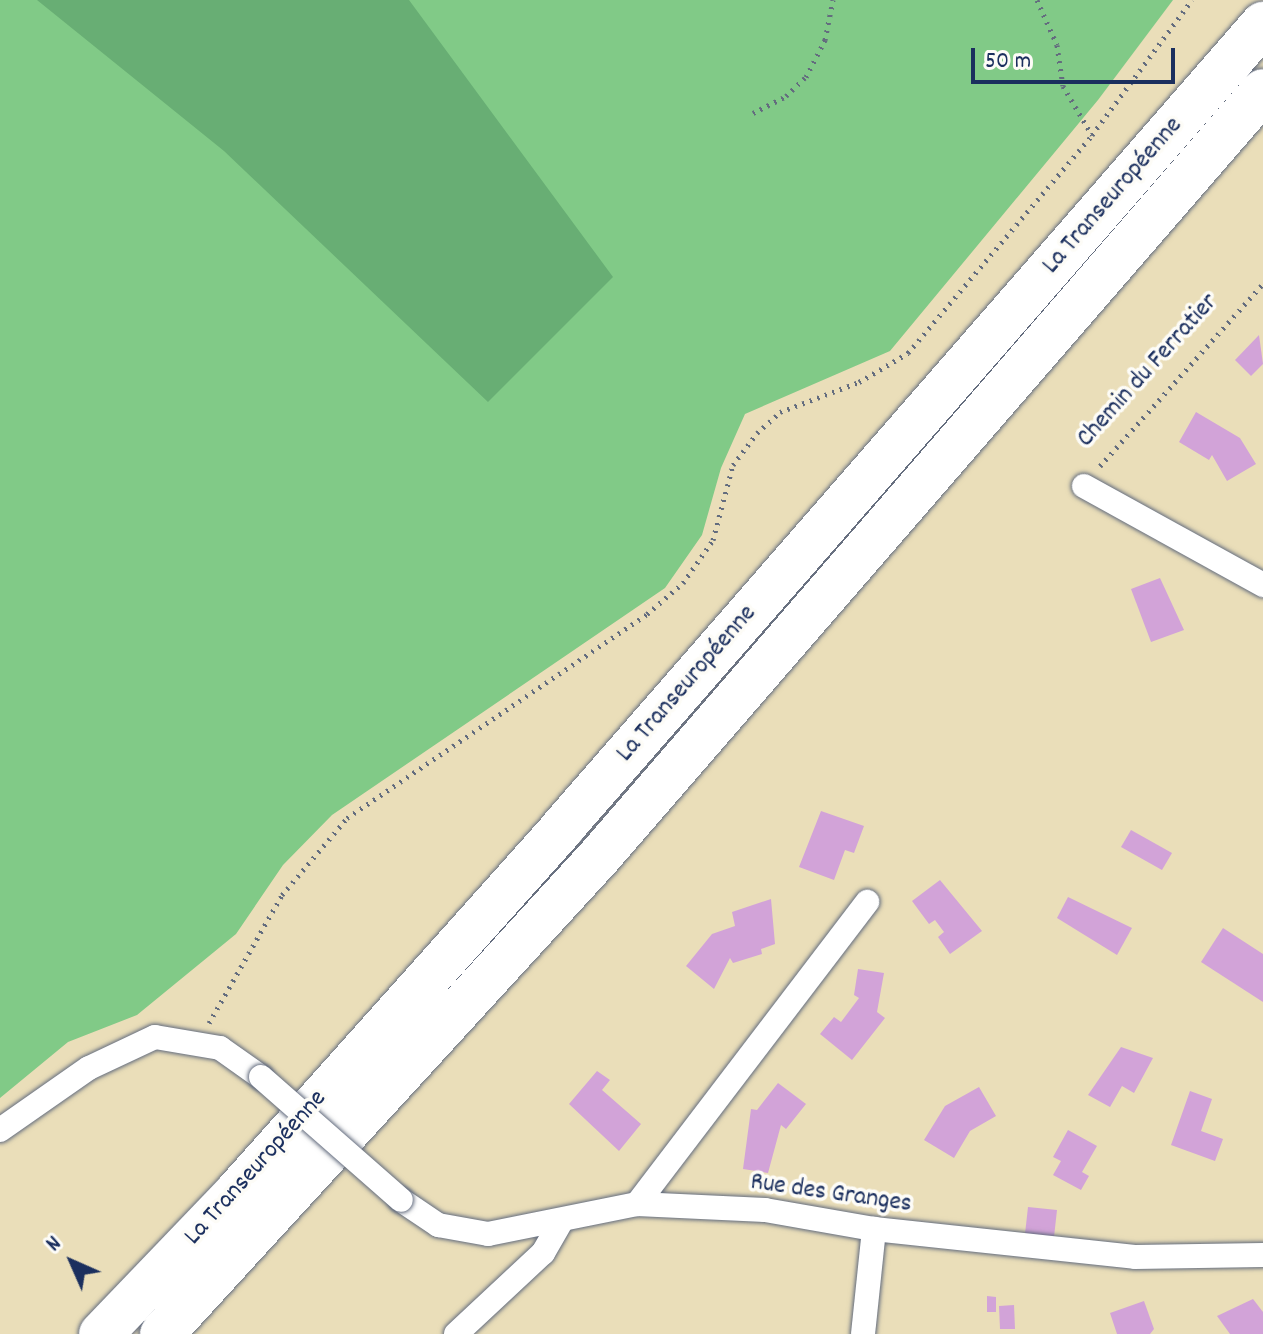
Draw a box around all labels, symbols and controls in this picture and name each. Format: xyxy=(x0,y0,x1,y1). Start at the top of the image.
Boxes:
scale bar xyxy=(975,32,1179,82)
text: 50 m xyxy=(985,45,1031,79)
street label: La Transeuropéenne xyxy=(1036,111,1190,281)
street label: Chemin du Ferratier xyxy=(1071,288,1225,454)
street label: La Transeuropéenne xyxy=(610,599,764,769)
street label: La Transeuropéenne xyxy=(178,1084,334,1252)
street label: Rue des Granges xyxy=(748,1167,914,1221)
north arrow xyxy=(32,1222,112,1302)
text: N xyxy=(40,1230,69,1259)

